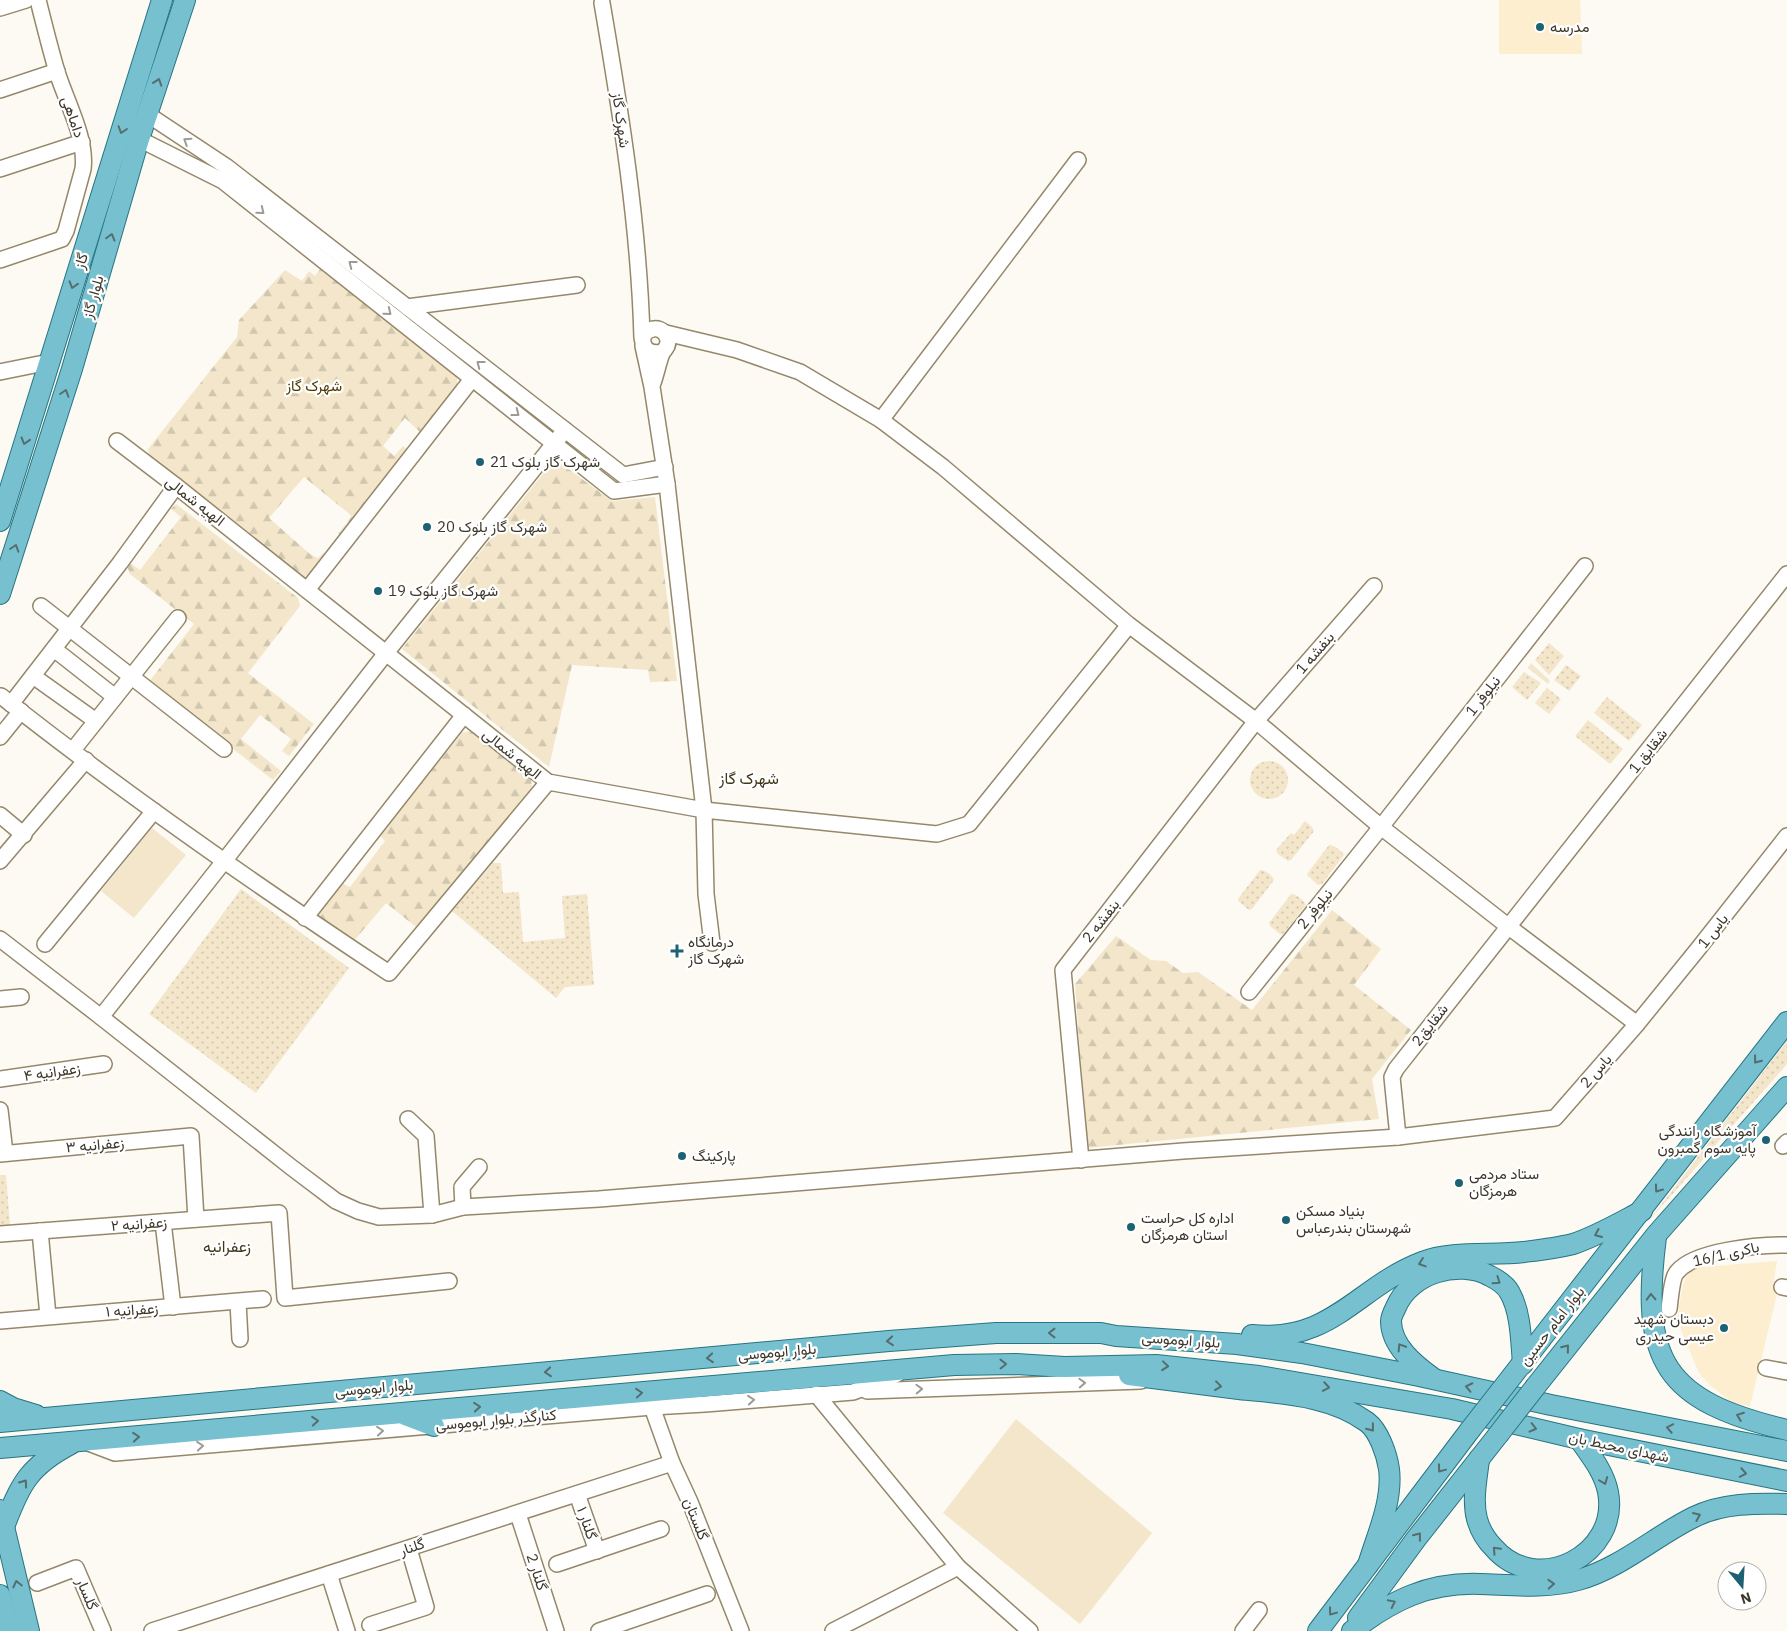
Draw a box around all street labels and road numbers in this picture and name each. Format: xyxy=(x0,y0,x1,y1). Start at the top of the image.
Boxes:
street label: شهرک گاز xyxy=(608,90,635,149)
street label: داماهی xyxy=(57,94,89,140)
street label: گاز xyxy=(69,250,92,272)
street label: بلوار گاز xyxy=(77,273,108,321)
street label: الهیه شمالی xyxy=(161,471,229,531)
street label: بنفشه 1 xyxy=(1291,628,1338,678)
street label: نیلوفر 1 xyxy=(1461,672,1504,720)
street label: الهیه شمالی xyxy=(478,724,546,784)
street label: شقایق 1 xyxy=(1624,724,1672,778)
street label: نیلوفر 2 xyxy=(1293,885,1337,933)
street label: بنفشه 2 xyxy=(1078,895,1123,946)
street label: یاس 1 xyxy=(1693,910,1733,952)
street label: شقایق2 xyxy=(1407,1000,1453,1050)
street label: یاس 2 xyxy=(1576,1050,1616,1092)
street label: زعفرانیه ۴ xyxy=(22,1058,82,1085)
street label: زعفرانیه ۳ xyxy=(65,1132,125,1157)
street label: زعفرانیه ۲ xyxy=(110,1212,168,1235)
street label: باکری 16/1 xyxy=(1691,1237,1761,1271)
street label: بلوار امام حسین xyxy=(1515,1282,1589,1370)
street label: زعفرانیه ۱ xyxy=(105,1298,159,1321)
street label: بلوار ابوموسی xyxy=(1141,1327,1221,1353)
street label: بلوار ابوموسی xyxy=(737,1339,817,1365)
street label: بلوار ابوموسی xyxy=(334,1375,414,1401)
street label: کنارگذر بلوار ابوموسی xyxy=(435,1405,558,1435)
street label: شهدای محیط بان xyxy=(1567,1427,1671,1467)
street label: گلستان xyxy=(679,1495,714,1543)
street label: گلنار ۱ xyxy=(573,1504,602,1542)
street label: گلنار xyxy=(396,1533,427,1560)
street label: گلنار 2 xyxy=(523,1551,553,1593)
street label: گلسار xyxy=(72,1574,103,1613)

